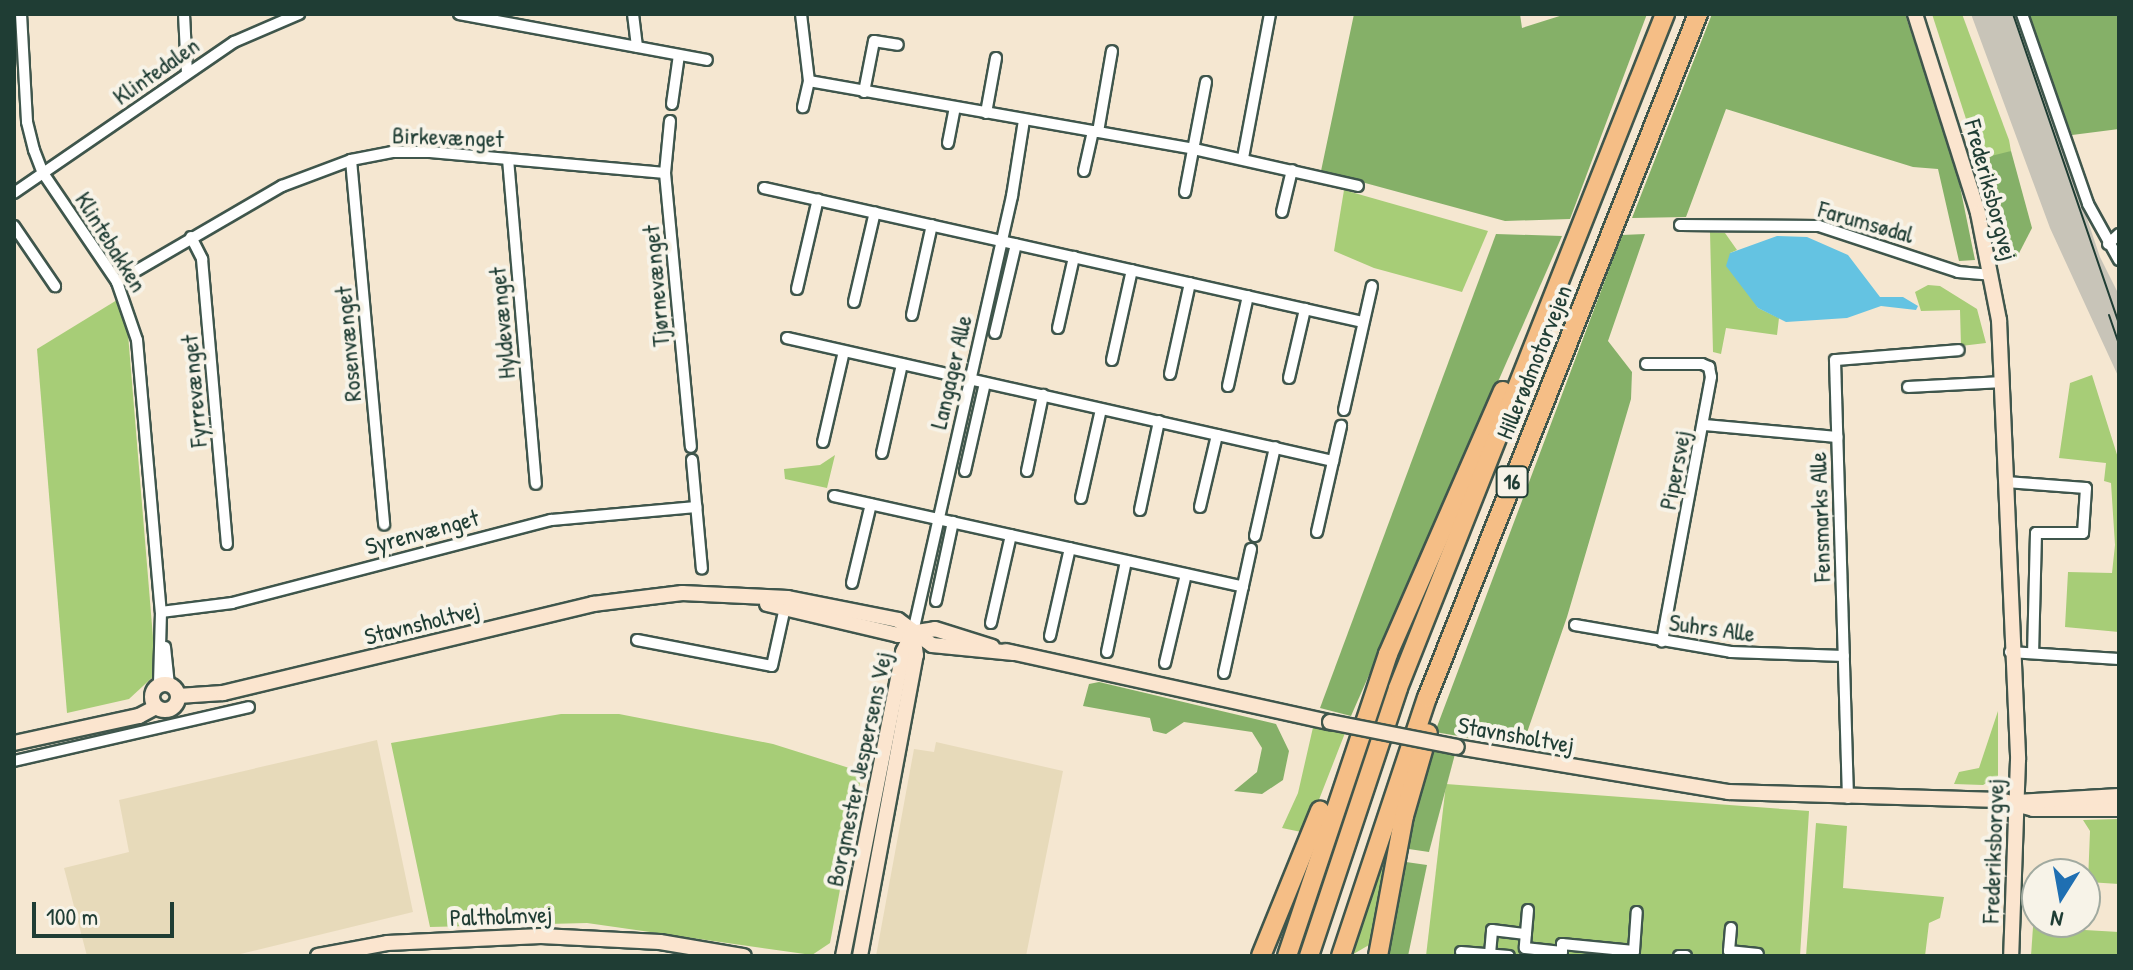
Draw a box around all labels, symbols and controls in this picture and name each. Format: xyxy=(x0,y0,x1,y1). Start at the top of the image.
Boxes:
street label: Klintedalen xyxy=(107,31,205,111)
street label: Frederiksborgvej xyxy=(1958,116,2024,264)
street label: Birkevænget xyxy=(392,121,504,153)
street label: Klintebakken xyxy=(69,187,153,297)
street label: Farumsødal xyxy=(1815,195,1917,249)
street label: Tjørnevænget xyxy=(636,224,676,348)
street label: Hyldevænget xyxy=(483,266,521,380)
street label: Hillerødmotorvejen xyxy=(1490,281,1578,443)
street label: Rosenvænget xyxy=(329,285,367,403)
street label: Langager Alle xyxy=(924,312,978,432)
street label: Fyrrevænget xyxy=(175,334,213,448)
street label: Pipersvej xyxy=(1653,428,1697,512)
street label: Fensmarks Alle xyxy=(1803,452,1837,582)
road number: 16 xyxy=(1494,464,1530,500)
street label: Syrenvænget xyxy=(362,503,482,561)
street label: Stavnsholtvej xyxy=(361,595,483,651)
street label: Suhrs Alle xyxy=(1667,608,1757,648)
street label: Borgmester Jespersens Vej xyxy=(820,649,898,889)
street label: Stavnsholtvej xyxy=(1456,711,1576,759)
street label: Frederiksborgvej xyxy=(1976,778,2010,924)
north arrow xyxy=(2021,858,2101,938)
scale bar xyxy=(36,886,178,936)
text: 100 m xyxy=(46,900,98,932)
street label: Paltholmvej xyxy=(449,900,553,932)
text: N xyxy=(2048,904,2065,935)

